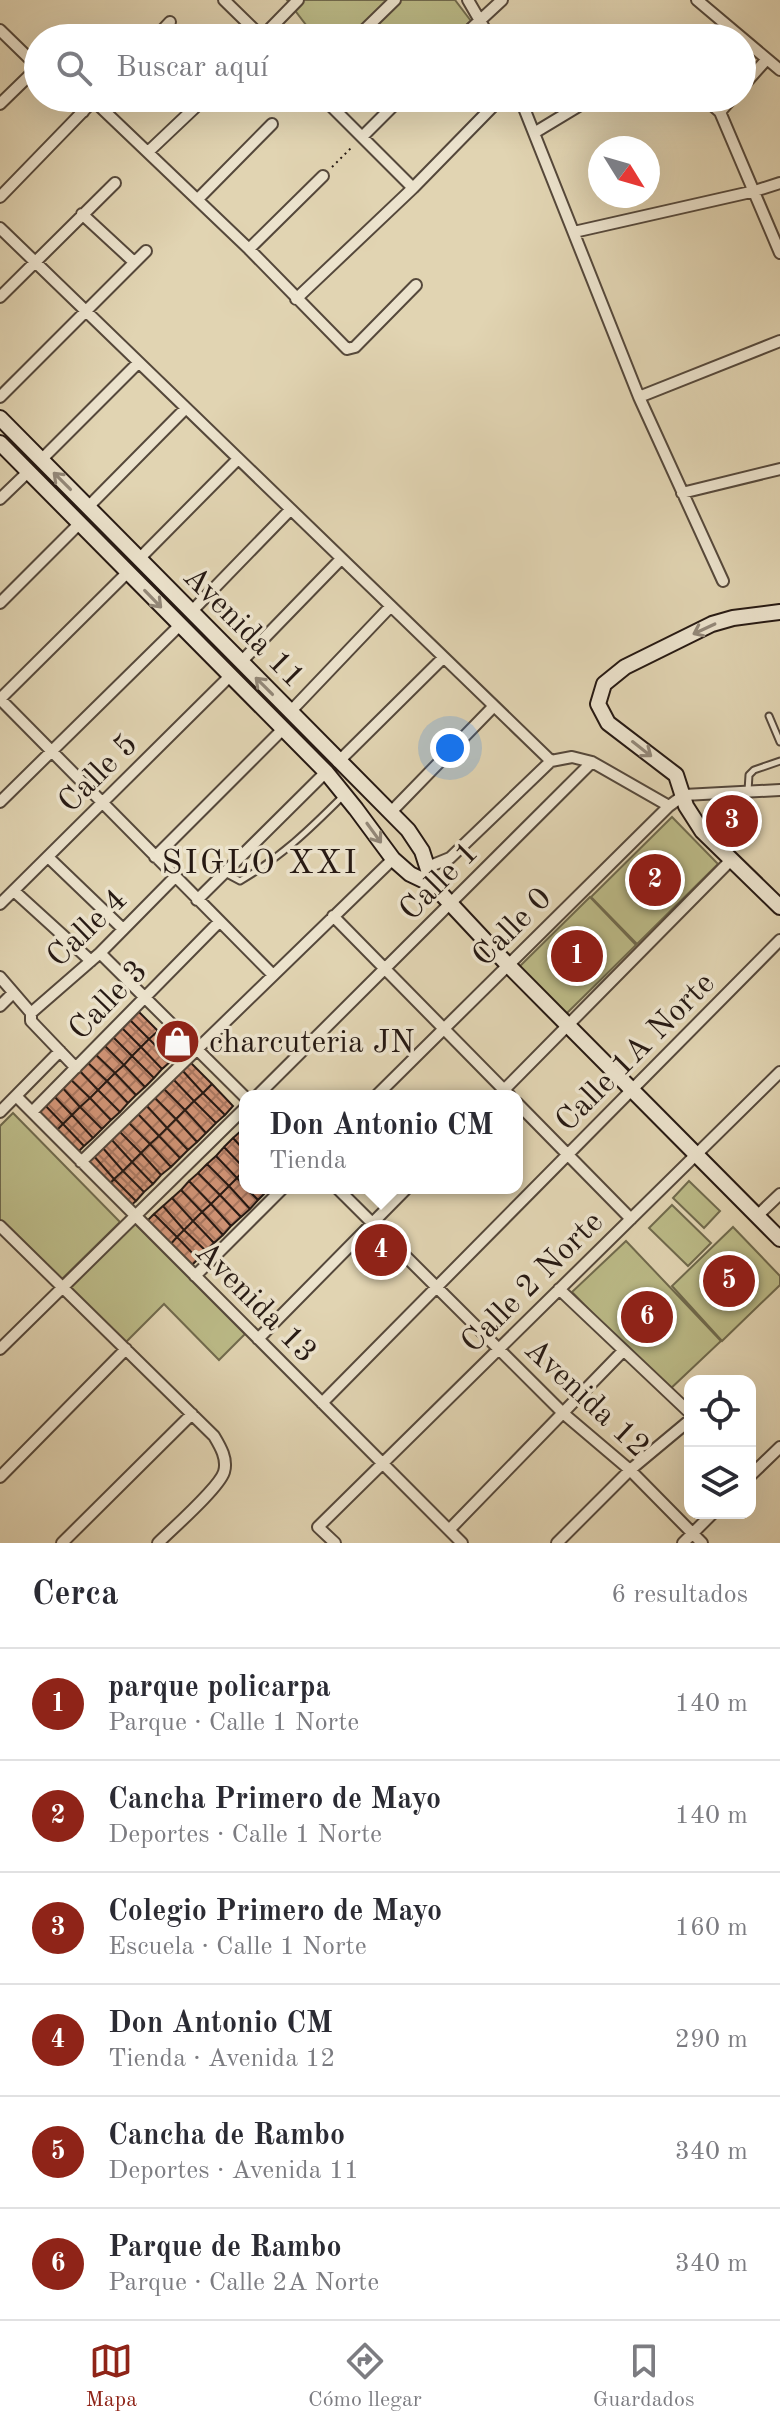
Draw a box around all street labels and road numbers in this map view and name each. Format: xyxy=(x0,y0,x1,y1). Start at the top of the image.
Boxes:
street label: Avenida 11 xyxy=(176,561,310,695)
street label: Calle 5 xyxy=(54,729,145,820)
street label: Calle 1 xyxy=(395,837,486,928)
street label: Calle 0 xyxy=(468,883,559,974)
street label: Calle 4 xyxy=(42,884,134,974)
street label: Calle 3 xyxy=(64,955,154,1047)
street label: Calle 1A Norte xyxy=(551,968,722,1139)
street label: Calle 2 Norte xyxy=(456,1206,610,1360)
street label: Avenida 13 xyxy=(188,1236,322,1370)
street label: Avenida 12 xyxy=(518,1334,654,1464)

